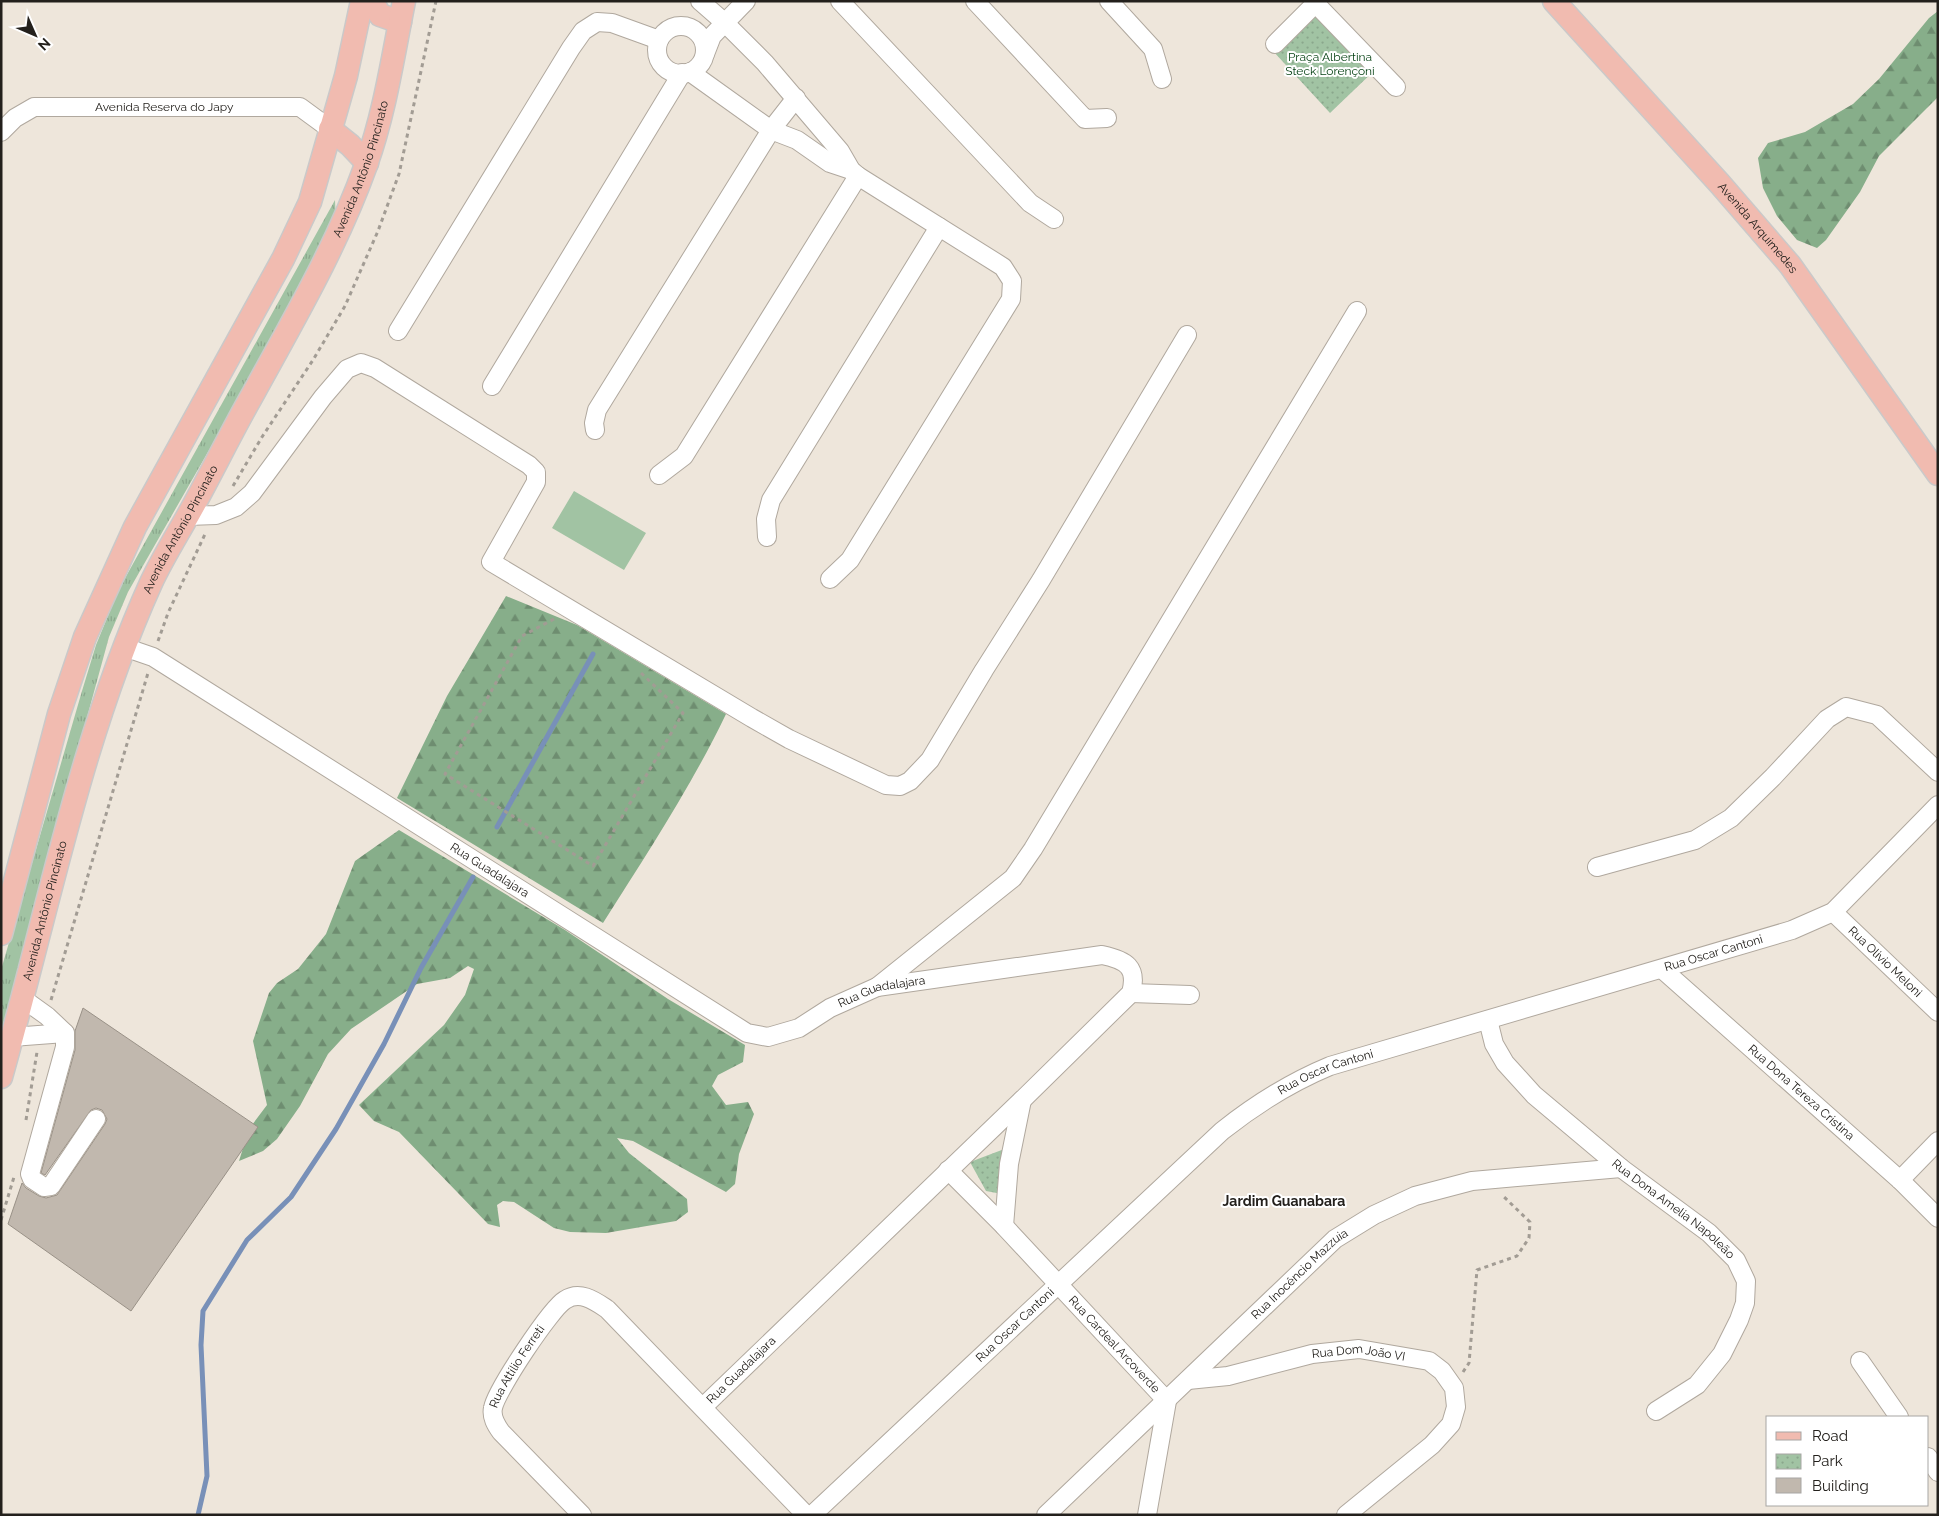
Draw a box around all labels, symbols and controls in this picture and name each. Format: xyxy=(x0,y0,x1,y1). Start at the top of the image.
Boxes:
north arrow xyxy=(10,10,60,60)
text: N xyxy=(35,35,54,54)
park label: Praça Albertina Steck Lorençoni xyxy=(1285,50,1375,78)
street label: Avenida Antônio Pincinato xyxy=(330,99,391,239)
street label: Avenida Reserva do Japy xyxy=(95,100,234,114)
street label: Avenida Arquimedes xyxy=(1715,180,1801,276)
street label: Avenida Antônio Pincinato xyxy=(140,463,221,596)
street label: Avenida Antônio Pincinato xyxy=(20,839,70,982)
street label: Rua Guadalajara xyxy=(448,840,532,900)
street label: Rua Olivio Meloni xyxy=(1845,923,1925,1000)
street label: Rua Oscar Cantoni xyxy=(1663,932,1764,974)
street label: Rua Guadalajara xyxy=(836,973,926,1011)
street label: Rua Dona Tereza Cristina xyxy=(1745,1042,1857,1143)
street label: Rua Oscar Cantoni xyxy=(1275,1047,1375,1098)
street label: Rua Dona Amelia Napoleão xyxy=(1609,1156,1738,1262)
district label: Jardim Guanabara xyxy=(1223,1193,1345,1209)
street label: Rua Inocêncio Mazzuia xyxy=(1248,1226,1350,1322)
street label: Rua Oscar Cantoni xyxy=(973,1285,1057,1365)
street label: Rua Cardeal Arcoverde xyxy=(1066,1293,1163,1396)
street label: Rua Attílio Ferreti xyxy=(486,1322,547,1410)
street label: Rua Guadalajara xyxy=(704,1334,778,1406)
street label: Rua Dom João VI xyxy=(1311,1342,1406,1364)
legend xyxy=(1766,1416,1929,1506)
text: Road xyxy=(1812,1427,1848,1445)
text: Park xyxy=(1812,1452,1843,1470)
text: Building xyxy=(1812,1477,1869,1495)

